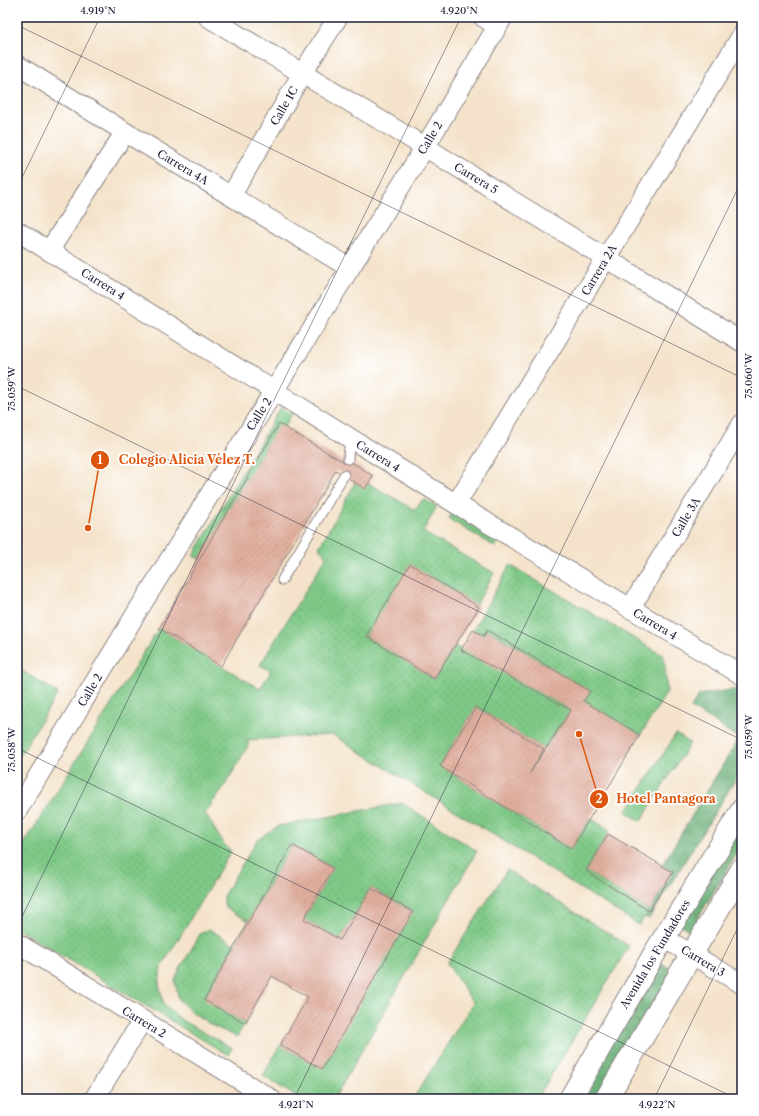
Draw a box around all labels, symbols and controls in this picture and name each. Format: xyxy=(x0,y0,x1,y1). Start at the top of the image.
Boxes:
text: 4.919°N xyxy=(80,4,116,17)
text: 4.920°N xyxy=(440,4,478,17)
street label: Calle 1C xyxy=(267,84,301,128)
street label: Calle 2 xyxy=(415,119,445,157)
street label: Carrera 4A xyxy=(155,146,212,188)
street label: Carrera 5 xyxy=(452,159,501,197)
street label: Carrera 2A xyxy=(578,241,620,298)
street label: Carrera 4 xyxy=(78,265,128,303)
text: 75.060°W xyxy=(742,352,755,399)
text: 75.059°W xyxy=(5,366,18,411)
street label: Calle 2 xyxy=(243,395,275,433)
street label: Carrera 4 xyxy=(353,437,403,475)
callout: Colegio Alicia Vélez T. xyxy=(90,448,264,472)
text: 1 xyxy=(97,452,103,467)
text: Colegio Alicia Vélez T. xyxy=(119,452,255,467)
street label: Calle 3A xyxy=(669,494,704,540)
street label: Carrera 4 xyxy=(630,605,680,643)
street label: Calle 2 xyxy=(75,671,105,709)
text: 75.059°W xyxy=(742,714,755,759)
text: 75.058°W xyxy=(5,727,18,772)
callout: Hotel Pantagora xyxy=(589,787,724,811)
text: 2 xyxy=(595,791,603,806)
text: Hotel Pantagora xyxy=(616,791,717,806)
street label: Avenida los Fundadores xyxy=(616,897,693,1012)
street label: Carrera 3 xyxy=(678,942,728,980)
street label: Carrera 2 xyxy=(119,1003,169,1041)
text: 4.921°N xyxy=(278,1098,314,1111)
text: 4.922°N xyxy=(638,1098,676,1111)

